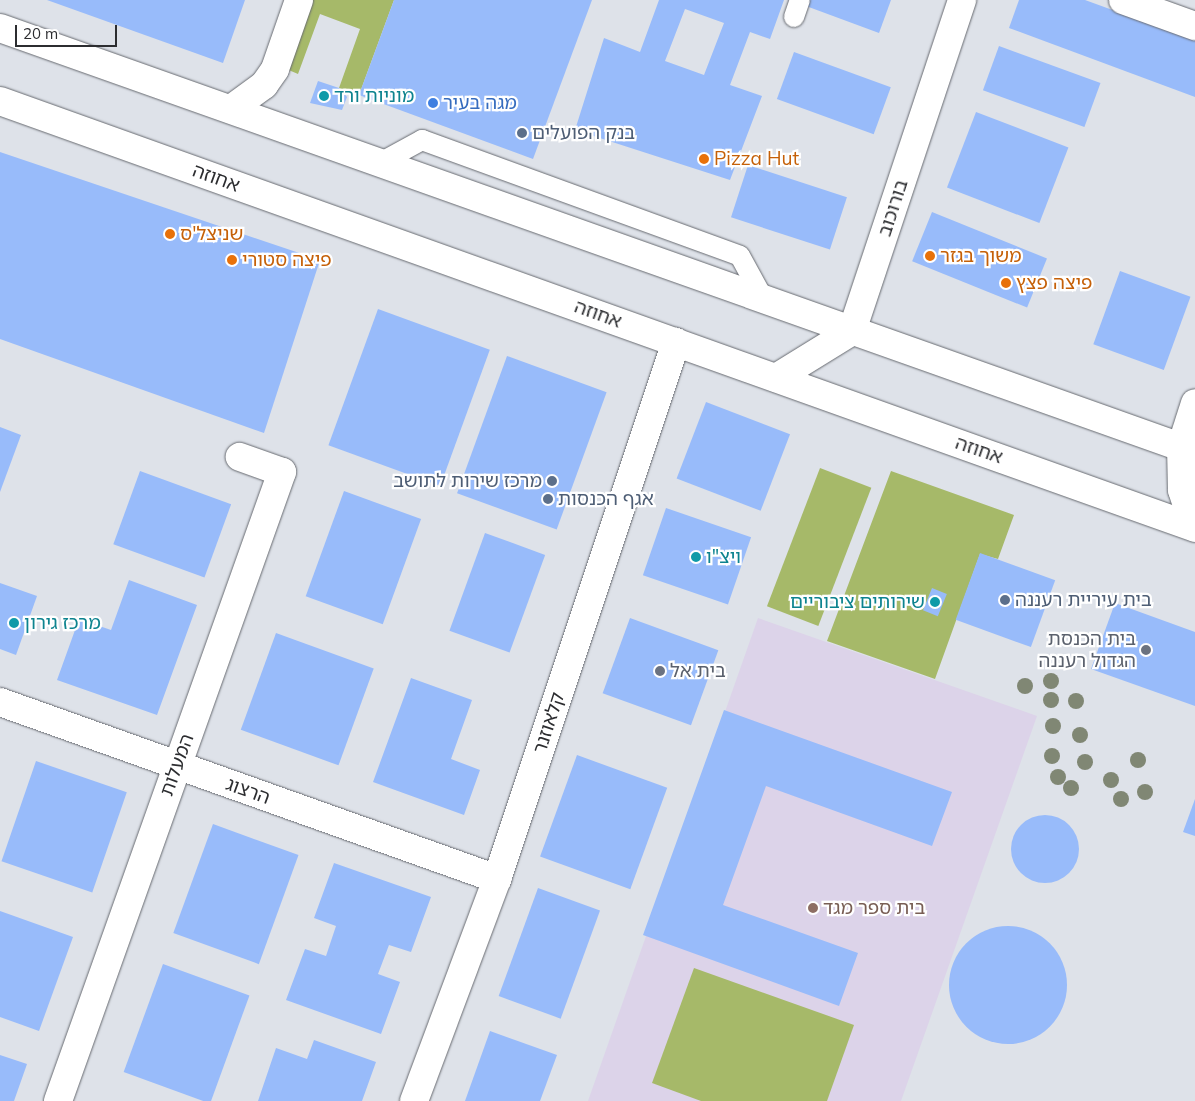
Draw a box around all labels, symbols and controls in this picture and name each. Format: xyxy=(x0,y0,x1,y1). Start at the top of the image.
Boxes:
scale bar xyxy=(18,15,120,47)
text: 20 m xyxy=(23,24,58,43)
place label: מוניות ורד xyxy=(334,85,414,107)
marker: מוניות ורד xyxy=(318,90,330,102)
place label: מגה בעיר xyxy=(443,92,517,114)
marker: מגה בעיר xyxy=(427,97,439,109)
place label: בנק הפועלים xyxy=(532,122,635,144)
marker: בנק הפועלים xyxy=(516,127,528,139)
place label: Pizza Hut xyxy=(714,148,799,170)
marker: Pizza Hut xyxy=(698,153,710,165)
street label: אחוזה xyxy=(189,159,243,197)
street label: בורוכוב xyxy=(873,177,913,239)
place label: שניצל'ס xyxy=(180,223,243,245)
marker: שניצל'ס xyxy=(164,228,176,240)
place label: משוך בגזר xyxy=(940,245,1022,267)
place label: פיצה סטורי xyxy=(242,249,332,271)
marker: משוך בגזר xyxy=(924,250,936,262)
marker: פיצה סטורי xyxy=(226,254,238,266)
place label: פיצה פצץ xyxy=(1016,272,1092,294)
marker: פיצה פצץ xyxy=(1000,277,1012,289)
street label: אחוזה xyxy=(571,295,625,333)
street label: אחוזה xyxy=(952,431,1006,469)
place label: מרכז שירות לתושב xyxy=(393,470,542,492)
marker: מרכז שירות לתושב xyxy=(546,475,558,487)
place label: אגף הכנסות xyxy=(558,488,654,510)
marker: אגף הכנסות xyxy=(542,493,554,505)
place label: ויצ"ו xyxy=(706,546,741,568)
marker: ויצ"ו xyxy=(690,551,702,563)
place label: בית עיריית רעננה xyxy=(1015,589,1152,611)
place label: שירותים ציבוריים xyxy=(790,591,925,613)
marker: בית עיריית רעננה xyxy=(999,594,1011,606)
marker: שירותים ציבוריים xyxy=(929,596,941,608)
place label: מרכז גירון xyxy=(24,612,101,634)
marker: מרכז גירון xyxy=(8,617,20,629)
place label: בית הכנסת הגדול רעננה xyxy=(1039,628,1136,672)
marker: בית הכנסת הגדול רעננה xyxy=(1140,644,1152,656)
place label: בית אל xyxy=(670,660,726,682)
marker: בית אל xyxy=(654,665,666,677)
street label: קלאוזנר xyxy=(528,690,570,756)
street label: המעלות xyxy=(155,731,199,799)
street label: הרצוג xyxy=(223,773,273,809)
place label: בית ספר מגד xyxy=(823,897,925,919)
marker: בית ספר מגד xyxy=(807,902,819,914)

